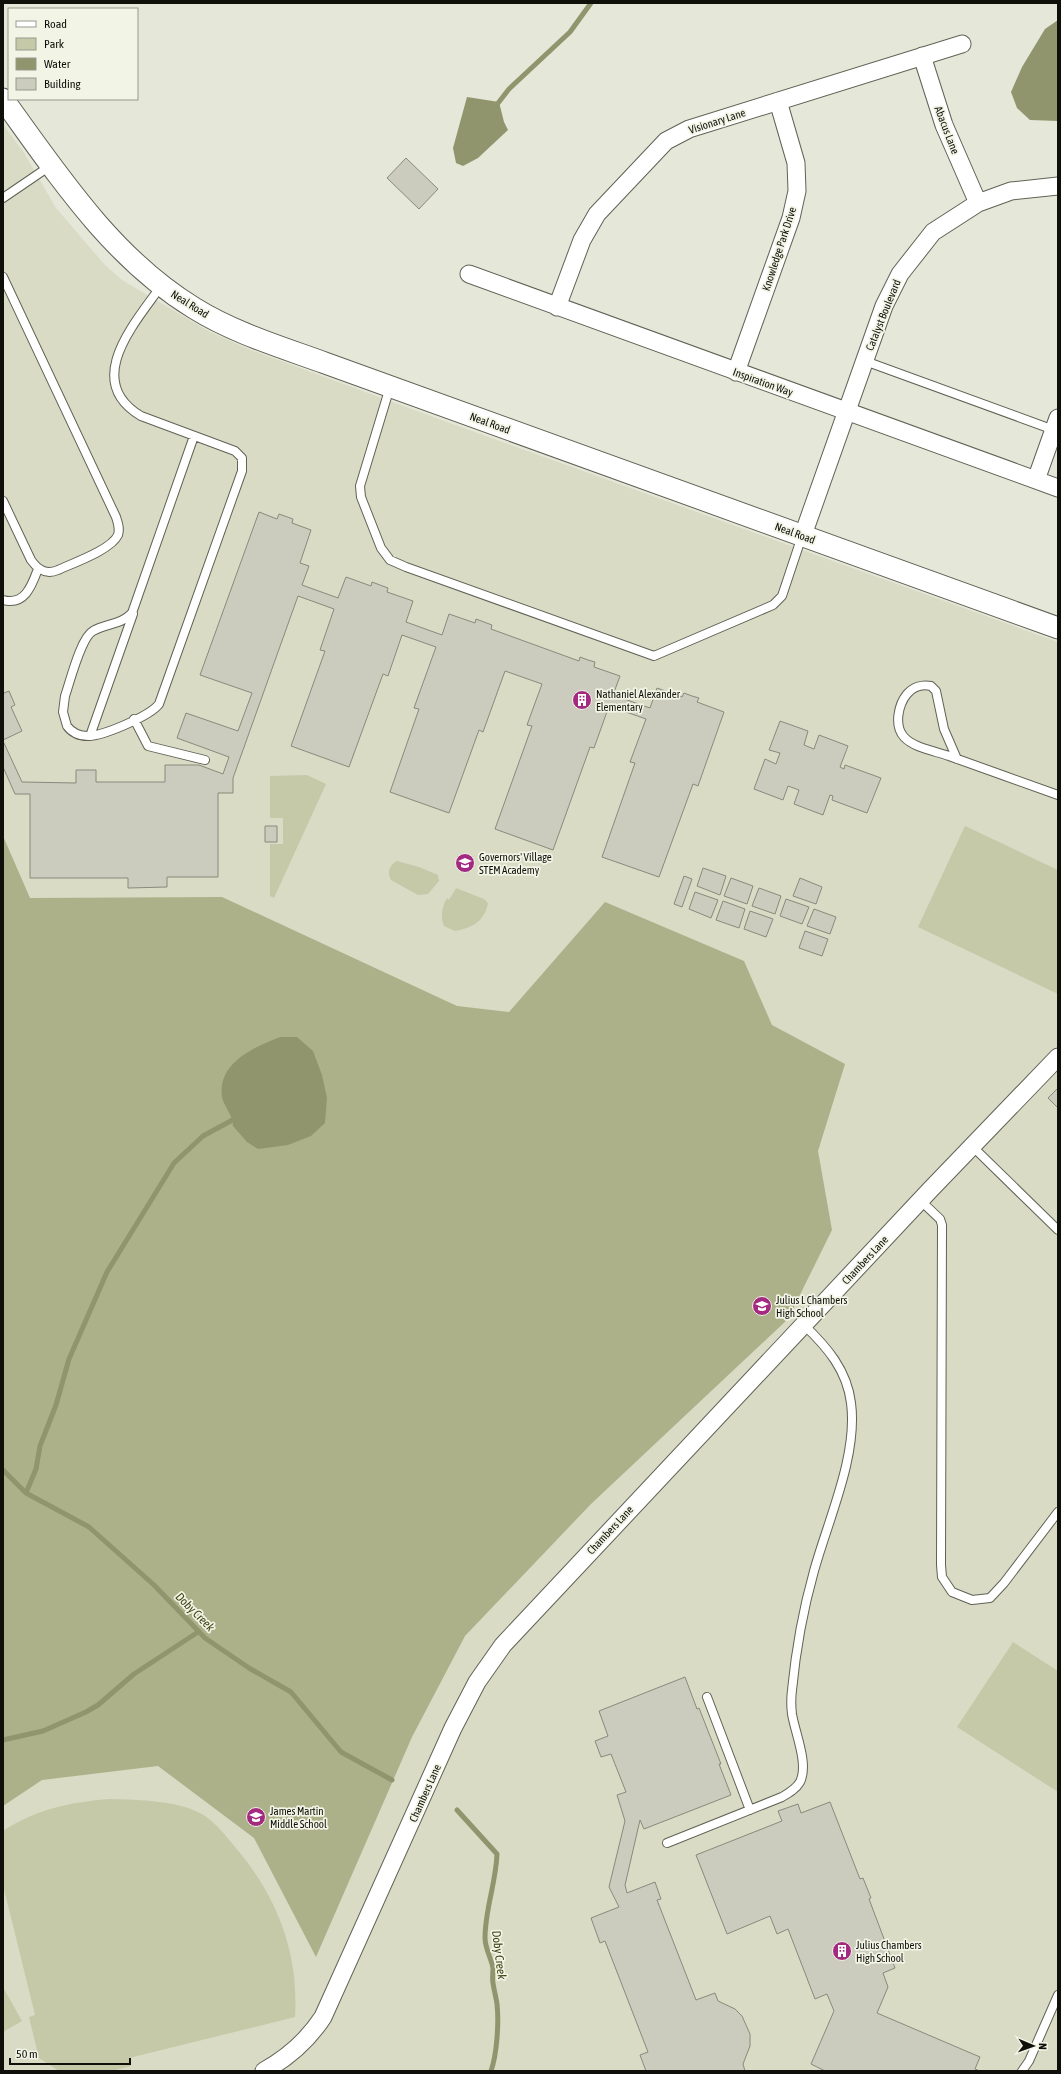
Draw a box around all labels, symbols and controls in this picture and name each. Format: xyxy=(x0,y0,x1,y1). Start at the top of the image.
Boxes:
legend xyxy=(8,8,138,100)
text: Road xyxy=(44,17,67,31)
text: Park xyxy=(44,37,65,51)
text: Water xyxy=(44,57,71,71)
text: Building xyxy=(44,77,82,91)
street label: Abacus Lane xyxy=(932,104,962,156)
street label: Visionary Lane xyxy=(687,106,747,136)
street label: Knowledge Park Drive xyxy=(760,206,798,292)
street label: Catalyst Boulevard xyxy=(863,278,903,352)
street label: Neal Road xyxy=(169,288,211,320)
street label: Inspiration Way xyxy=(731,366,795,399)
street label: Neal Road xyxy=(468,410,512,436)
street label: Neal Road xyxy=(773,520,817,546)
place label: Nathaniel Alexander Elementary xyxy=(596,688,681,713)
building icon: Nathaniel Alexander Elementary xyxy=(571,689,593,711)
place label: Governors' Village STEM Academy xyxy=(479,851,552,876)
school or university icon: Governors' Village STEM Academy xyxy=(454,852,476,874)
street label: Chambers Lane xyxy=(840,1233,890,1287)
place label: Julius L Chambers High School xyxy=(776,1294,848,1319)
school or university icon: Julius L Chambers High School xyxy=(751,1295,773,1317)
street label: Chambers Lane xyxy=(585,1503,635,1557)
water label: Doby Creek xyxy=(173,1590,218,1635)
street label: Chambers Lane xyxy=(407,1762,443,1824)
place label: James Martin Middle School xyxy=(270,1805,327,1830)
school or university icon: James Martin Middle School xyxy=(245,1806,267,1828)
water label: Doby Creek xyxy=(489,1930,509,1981)
place label: Julius Chambers High School xyxy=(856,1939,922,1964)
building icon: Julius Chambers High School xyxy=(831,1940,853,1962)
north arrow xyxy=(1013,2026,1053,2066)
scale bar xyxy=(10,2040,130,2066)
text: N xyxy=(1037,2043,1049,2050)
text: 50 m xyxy=(16,2047,38,2061)

